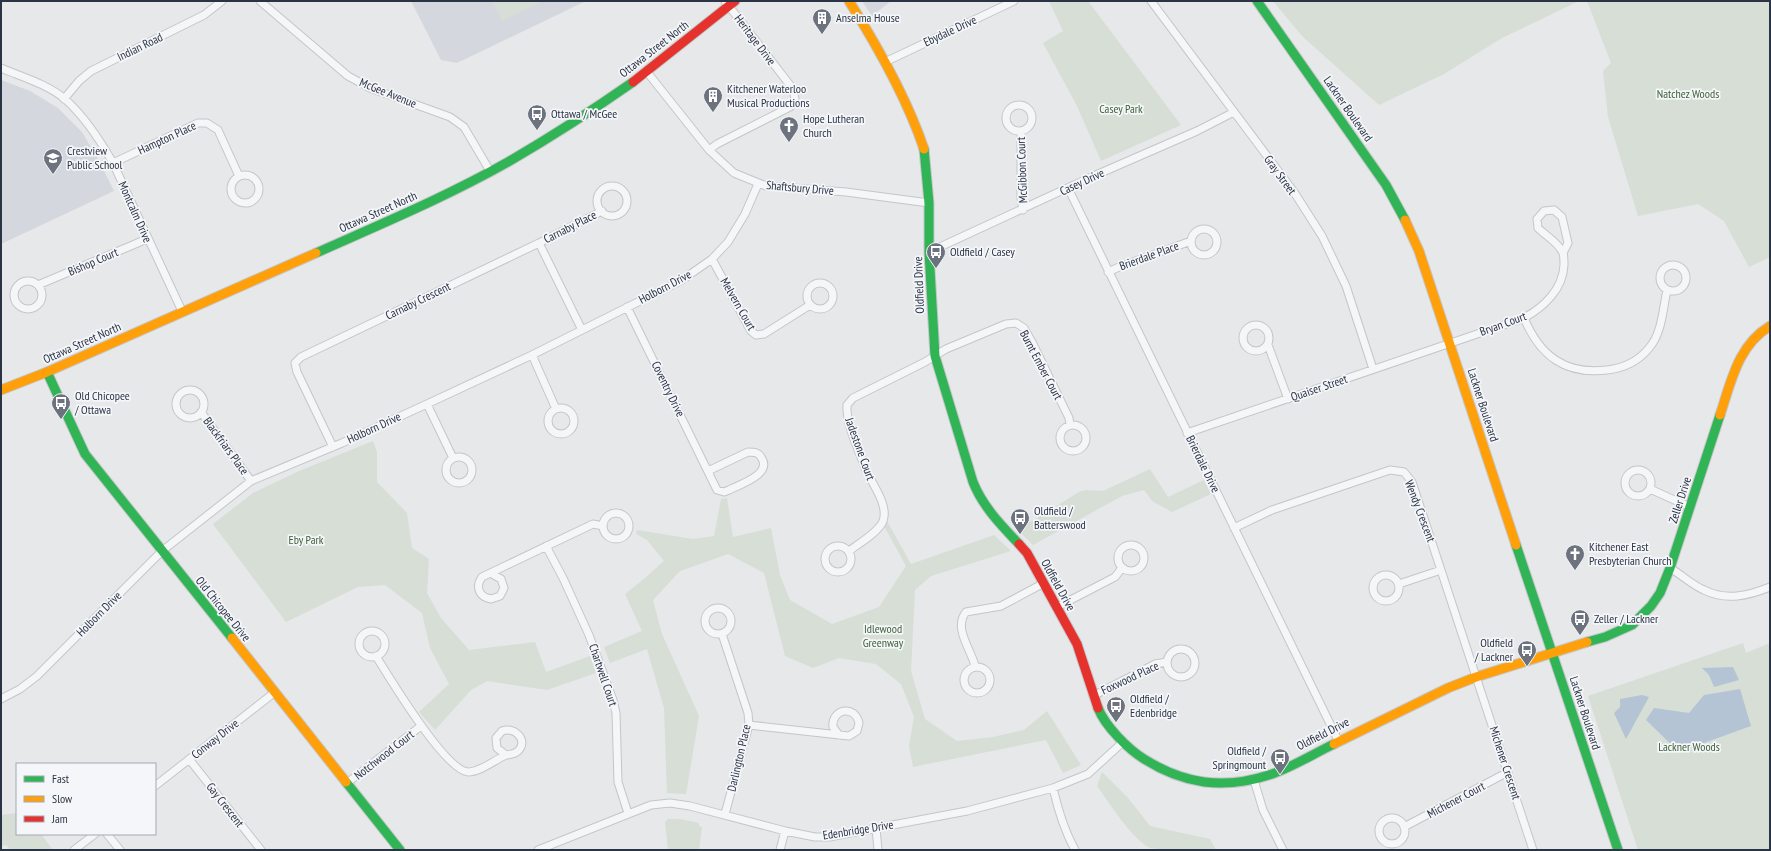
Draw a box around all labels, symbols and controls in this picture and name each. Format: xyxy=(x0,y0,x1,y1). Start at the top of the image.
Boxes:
building icon: Anselma House xyxy=(811,7,833,35)
place label: Anselma House xyxy=(836,10,900,25)
street label: Heritage Drive xyxy=(731,11,779,68)
street label: Ebydale Drive xyxy=(921,12,979,49)
street label: Ottawa Street North xyxy=(616,17,691,80)
street label: Indian Road xyxy=(114,29,165,64)
street label: Lackner Boulevard xyxy=(1320,73,1376,144)
street label: McGee Avenue xyxy=(357,74,419,111)
place label: Kitchener Waterloo Musical Productions xyxy=(727,81,810,110)
building icon: Kitchener Waterloo Musical Productions xyxy=(702,85,724,113)
park label: Natchez Woods xyxy=(1657,86,1719,101)
park label: Casey Park xyxy=(1099,101,1143,116)
bus stop icon: Ottawa / McGee xyxy=(526,103,548,131)
place label: Ottawa / McGee xyxy=(551,106,617,121)
place label: Hope Lutheran Church xyxy=(803,111,864,140)
church icon: Hope Lutheran Church xyxy=(778,115,800,143)
street label: Hampton Place xyxy=(135,118,198,158)
street label: McGibbon Court xyxy=(1013,136,1030,203)
place label: Crestview Public School xyxy=(67,143,123,172)
school or university icon: Crestview Public School xyxy=(42,147,64,175)
street label: Gray Street xyxy=(1261,152,1300,198)
street label: Casey Drive xyxy=(1057,165,1107,198)
street label: Shaftsbury Drive xyxy=(766,177,834,198)
street label: Montcalm Drive xyxy=(115,179,156,245)
street label: Ottawa Street North xyxy=(337,188,419,235)
street label: Carnaby Place xyxy=(541,207,599,246)
street label: Brierdale Place xyxy=(1117,238,1181,273)
bus stop icon: Oldfield / Casey xyxy=(925,241,947,269)
street label: Bishop Court xyxy=(65,244,121,279)
place label: Oldfield / Casey xyxy=(950,244,1015,259)
street label: Oldfield Drive xyxy=(910,256,927,314)
street label: Holborn Drive xyxy=(636,266,694,307)
street label: Melvern Court xyxy=(717,275,760,333)
street label: Carnaby Crescent xyxy=(383,278,453,323)
street label: Bryan Court xyxy=(1477,308,1529,339)
street label: Ottawa Street North xyxy=(41,319,123,366)
street label: Burnt Ember Court xyxy=(1017,327,1066,403)
street label: Coventry Drive xyxy=(649,358,688,419)
street label: Lackner Boulevard xyxy=(1465,366,1502,443)
street label: Quaiser Street xyxy=(1289,371,1350,404)
place label: Old Chicopee / Ottawa xyxy=(74,388,130,417)
bus stop icon: Old Chicopee / Ottawa xyxy=(50,392,72,420)
street label: Holborn Drive xyxy=(344,409,403,447)
street label: Blackfriars Place xyxy=(200,414,252,478)
street label: Jadestone Court xyxy=(842,415,879,483)
street label: Brierdale Drive xyxy=(1183,433,1224,495)
street label: Zeller Drive xyxy=(1665,475,1694,525)
street label: Wendy Crescent xyxy=(1402,478,1439,544)
place label: Oldfield / Batterswood xyxy=(1034,503,1086,532)
bus stop icon: Oldfield / Batterswood xyxy=(1009,507,1031,535)
park label: Eby Park xyxy=(289,532,324,547)
place label: Kitchener East Presbyterian Church xyxy=(1589,539,1671,568)
church icon: Kitchener East Presbyterian Church xyxy=(1564,543,1586,571)
street label: Oldfield Drive xyxy=(1038,556,1079,613)
street label: Old Chicopee Drive xyxy=(193,573,254,644)
street label: Holborn Drive xyxy=(73,588,124,639)
bus stop icon: Zeller / Lackner xyxy=(1569,608,1591,636)
place label: Zeller / Lackner xyxy=(1594,611,1659,626)
park label: Idlewood Greenway xyxy=(863,621,904,650)
place label: Oldfield / Lackner xyxy=(1474,635,1514,664)
bus stop icon: Oldfield / Lackner xyxy=(1516,639,1538,667)
street label: Chartwell Court xyxy=(586,642,621,709)
street label: Foxwood Place xyxy=(1099,658,1161,697)
street label: Lackner Boulevard xyxy=(1567,674,1604,751)
place label: Oldfield / Edenbridge xyxy=(1130,691,1177,720)
bus stop icon: Oldfield / Edenbridge xyxy=(1105,695,1127,723)
street label: Oldfield Drive xyxy=(1294,714,1352,753)
street label: Conway Drive xyxy=(188,715,241,762)
street label: Darlington Place xyxy=(724,723,754,793)
street label: Michener Crescent xyxy=(1487,724,1525,802)
street label: Notchwood Court xyxy=(351,726,417,783)
park label: Lackner Woods xyxy=(1658,739,1720,754)
place label: Oldfield / Springmount xyxy=(1213,743,1267,772)
bus stop icon: Oldfield / Springmount xyxy=(1269,747,1291,775)
legend xyxy=(16,763,156,835)
text: Fast xyxy=(52,771,70,786)
street label: Michener Court xyxy=(1424,778,1488,821)
street label: Gay Crescent xyxy=(203,779,248,831)
text: Slow xyxy=(52,791,73,806)
text: Jam xyxy=(51,811,68,826)
street label: Edenbridge Drive xyxy=(822,817,894,842)

